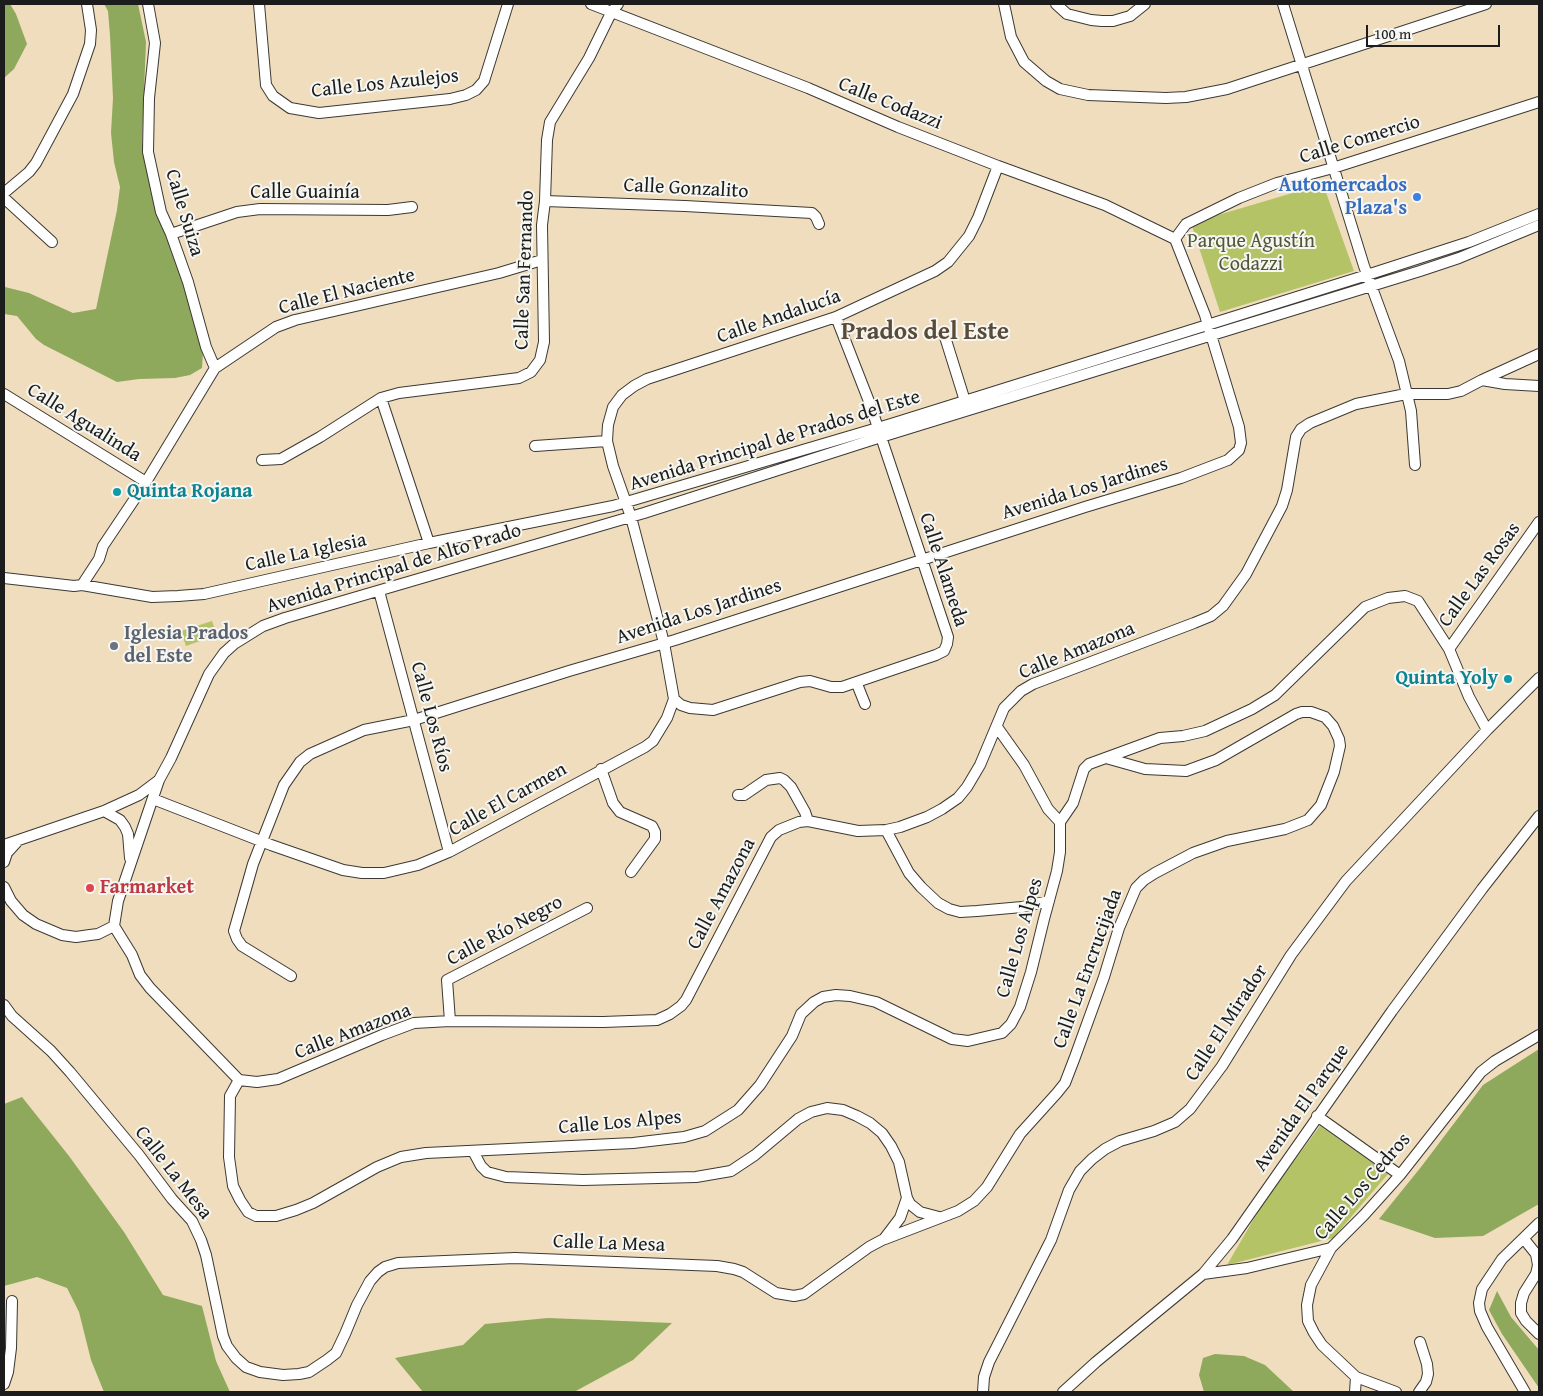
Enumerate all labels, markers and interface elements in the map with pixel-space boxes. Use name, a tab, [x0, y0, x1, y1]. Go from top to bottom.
scale bar	[1368, 15, 1502, 47]
text: 100 m	[1374, 23, 1411, 44]
street label: Calle Los Azulejos	[310, 64, 460, 104]
street label: Calle Codazzi	[835, 72, 945, 136]
street label: Calle Comercio	[1297, 110, 1423, 170]
street label: Calle Suiza	[159, 167, 209, 259]
street label: Calle Gonzalito	[623, 174, 749, 204]
place label: Automercados Plaza's	[1278, 174, 1407, 221]
street label: Calle Guainía	[250, 181, 360, 205]
street label: Calle San Fernando	[510, 190, 540, 350]
marker: Automercados Plaza's	[1411, 191, 1423, 203]
park label: Parque Agustín Codazzi	[1187, 230, 1315, 277]
street label: Calle El Naciente	[276, 263, 418, 321]
street label: Calle Andalucía	[714, 285, 844, 349]
district label: Prados del Este	[841, 318, 1009, 348]
street label: Calle Agualinda	[22, 378, 146, 468]
street label: Avenida Principal de Prados del Este	[627, 385, 923, 497]
street label: Avenida Los Jardines	[999, 452, 1171, 526]
place label: Quinta Rojana	[127, 480, 253, 504]
marker: Quinta Rojana	[111, 486, 123, 498]
street label: Calle Alameda	[913, 510, 973, 630]
street label: Calle Las Rosas	[1434, 518, 1526, 632]
street label: Avenida Principal de Alto Prado	[264, 519, 524, 619]
street label: Calle La Iglesia	[243, 528, 369, 578]
street label: Avenida Los Jardines	[613, 574, 785, 650]
street label: Calle Amazona	[1016, 617, 1138, 685]
place label: Iglesia Prados del Este	[124, 622, 248, 669]
marker: Iglesia Prados del Este	[108, 640, 120, 652]
street label: Calle Los Ríos	[405, 659, 457, 775]
place label: Quinta Yoly	[1395, 667, 1498, 691]
marker: Quinta Yoly	[1502, 673, 1514, 685]
street label: Calle El Carmen	[445, 758, 571, 842]
street label: Calle Amazona	[683, 834, 761, 954]
street label: Calle Los Alpes	[991, 875, 1049, 1001]
place label: Farmarket	[100, 876, 194, 900]
marker: Farmarket	[84, 882, 96, 894]
street label: Calle La Encrucijada	[1048, 886, 1128, 1052]
street label: Calle Río Negro	[443, 890, 567, 972]
street label: Calle El Mirador	[1180, 960, 1274, 1086]
street label: Calle Amazona	[291, 999, 415, 1065]
street label: Avenida El Parque	[1249, 1040, 1355, 1176]
street label: Calle Los Alpes	[557, 1106, 683, 1140]
street label: Calle La Mesa	[129, 1121, 217, 1225]
street label: Calle Los Cedros	[1310, 1128, 1416, 1246]
street label: Calle La Mesa	[553, 1230, 665, 1258]

